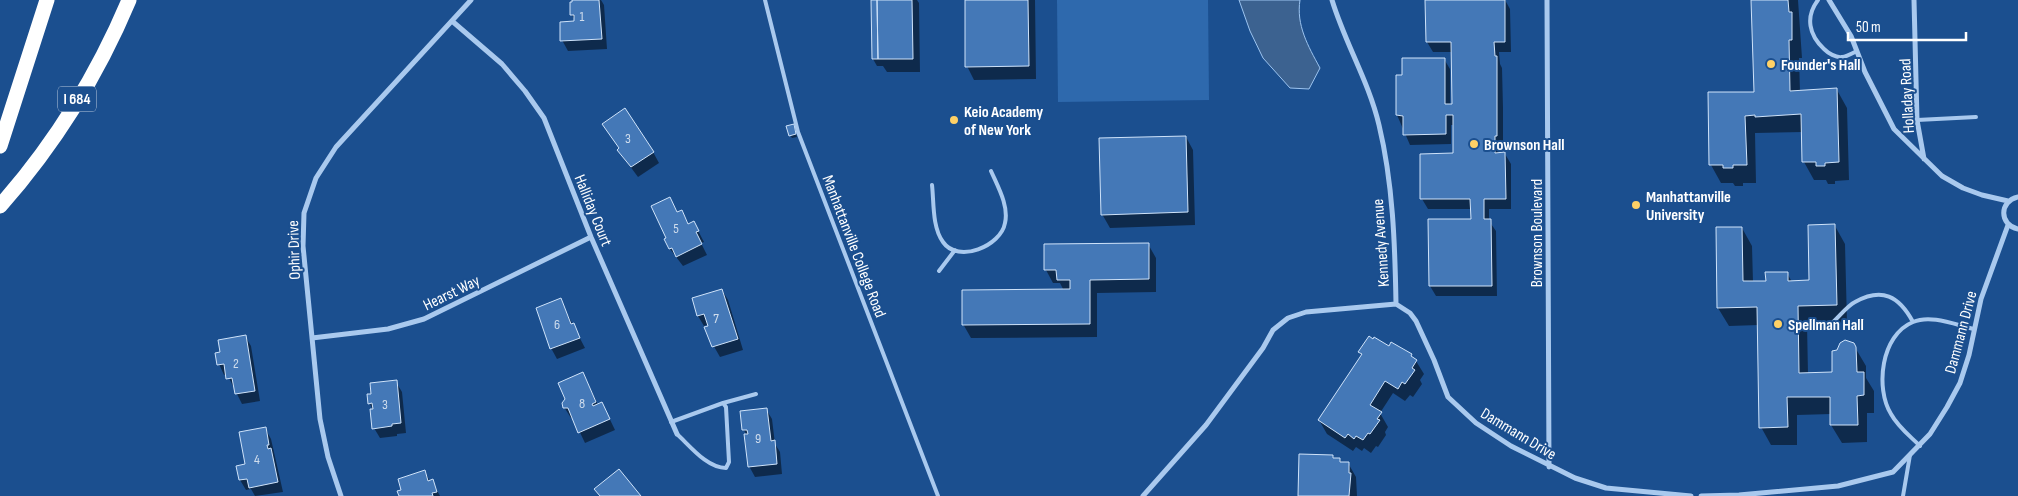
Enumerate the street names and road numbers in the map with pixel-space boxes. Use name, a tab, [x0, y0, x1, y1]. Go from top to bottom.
street label: Holladay Road	[1896, 58, 1919, 134]
road number: I 684	[58, 86, 96, 112]
street label: Halliday Court	[570, 172, 616, 249]
street label: Manhattanville College Road	[818, 173, 889, 320]
street label: Brownson Boulevard	[1528, 179, 1547, 287]
street label: Kennedy Avenue	[1369, 198, 1394, 287]
street label: Ophir Drive	[284, 220, 305, 280]
street label: Hearst Way	[420, 272, 483, 315]
street label: Dammann Drive	[1941, 289, 1982, 376]
street label: Dammann Drive	[1477, 404, 1559, 464]

